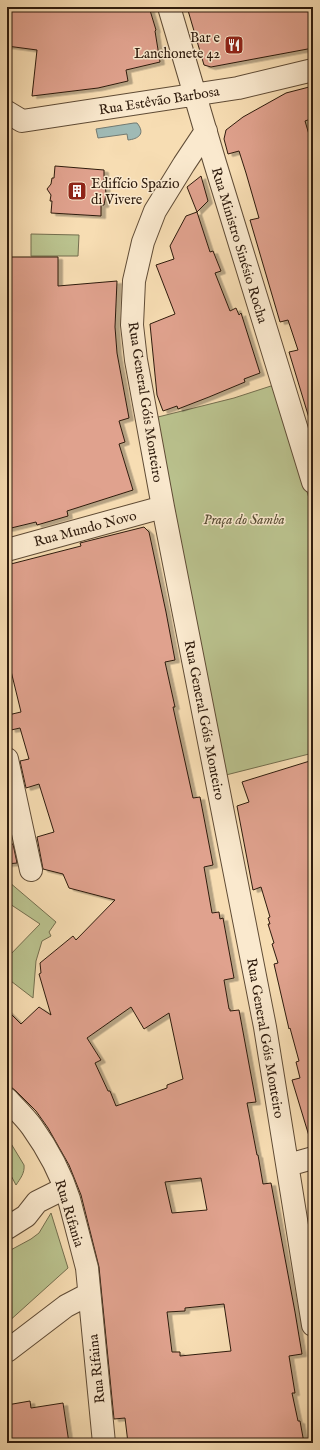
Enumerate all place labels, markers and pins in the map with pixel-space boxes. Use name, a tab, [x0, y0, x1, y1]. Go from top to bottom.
place label: Bar e Lanchonete 42	[134, 29, 221, 63]
restaurant icon: Bar e Lanchonete 42	[223, 34, 245, 56]
place label: Edifício Spazio di Vivere	[91, 175, 180, 209]
building icon: Edifício Spazio di Vivere	[66, 180, 88, 202]

